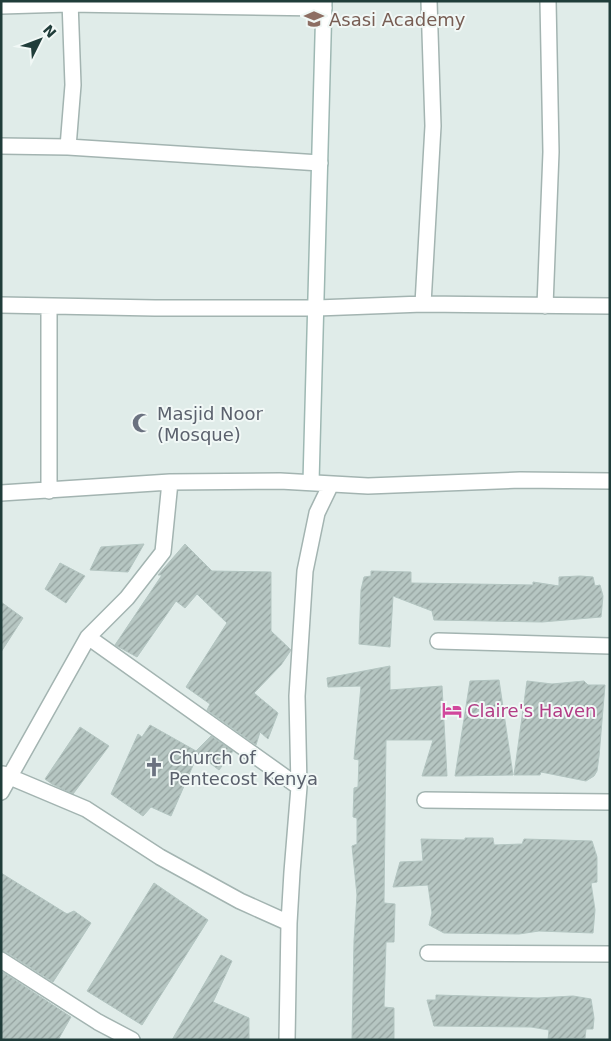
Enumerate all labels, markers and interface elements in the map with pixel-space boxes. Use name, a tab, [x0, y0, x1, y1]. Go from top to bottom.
school or university icon: Asasi Academy	[303, 8, 325, 30]
place label: Asasi Academy	[329, 9, 466, 30]
north arrow	[15, 15, 65, 65]
text: N	[40, 22, 60, 41]
place label: Masjid Noor (Mosque)	[157, 403, 264, 445]
mosque icon: Masjid Noor (Mosque)	[131, 412, 153, 434]
hotel icon: Claire's Haven	[441, 699, 463, 721]
place label: Claire's Haven	[467, 700, 596, 721]
place label: Church of Pentecost Kenya	[169, 747, 318, 789]
church icon: Church of Pentecost Kenya	[143, 756, 165, 778]

